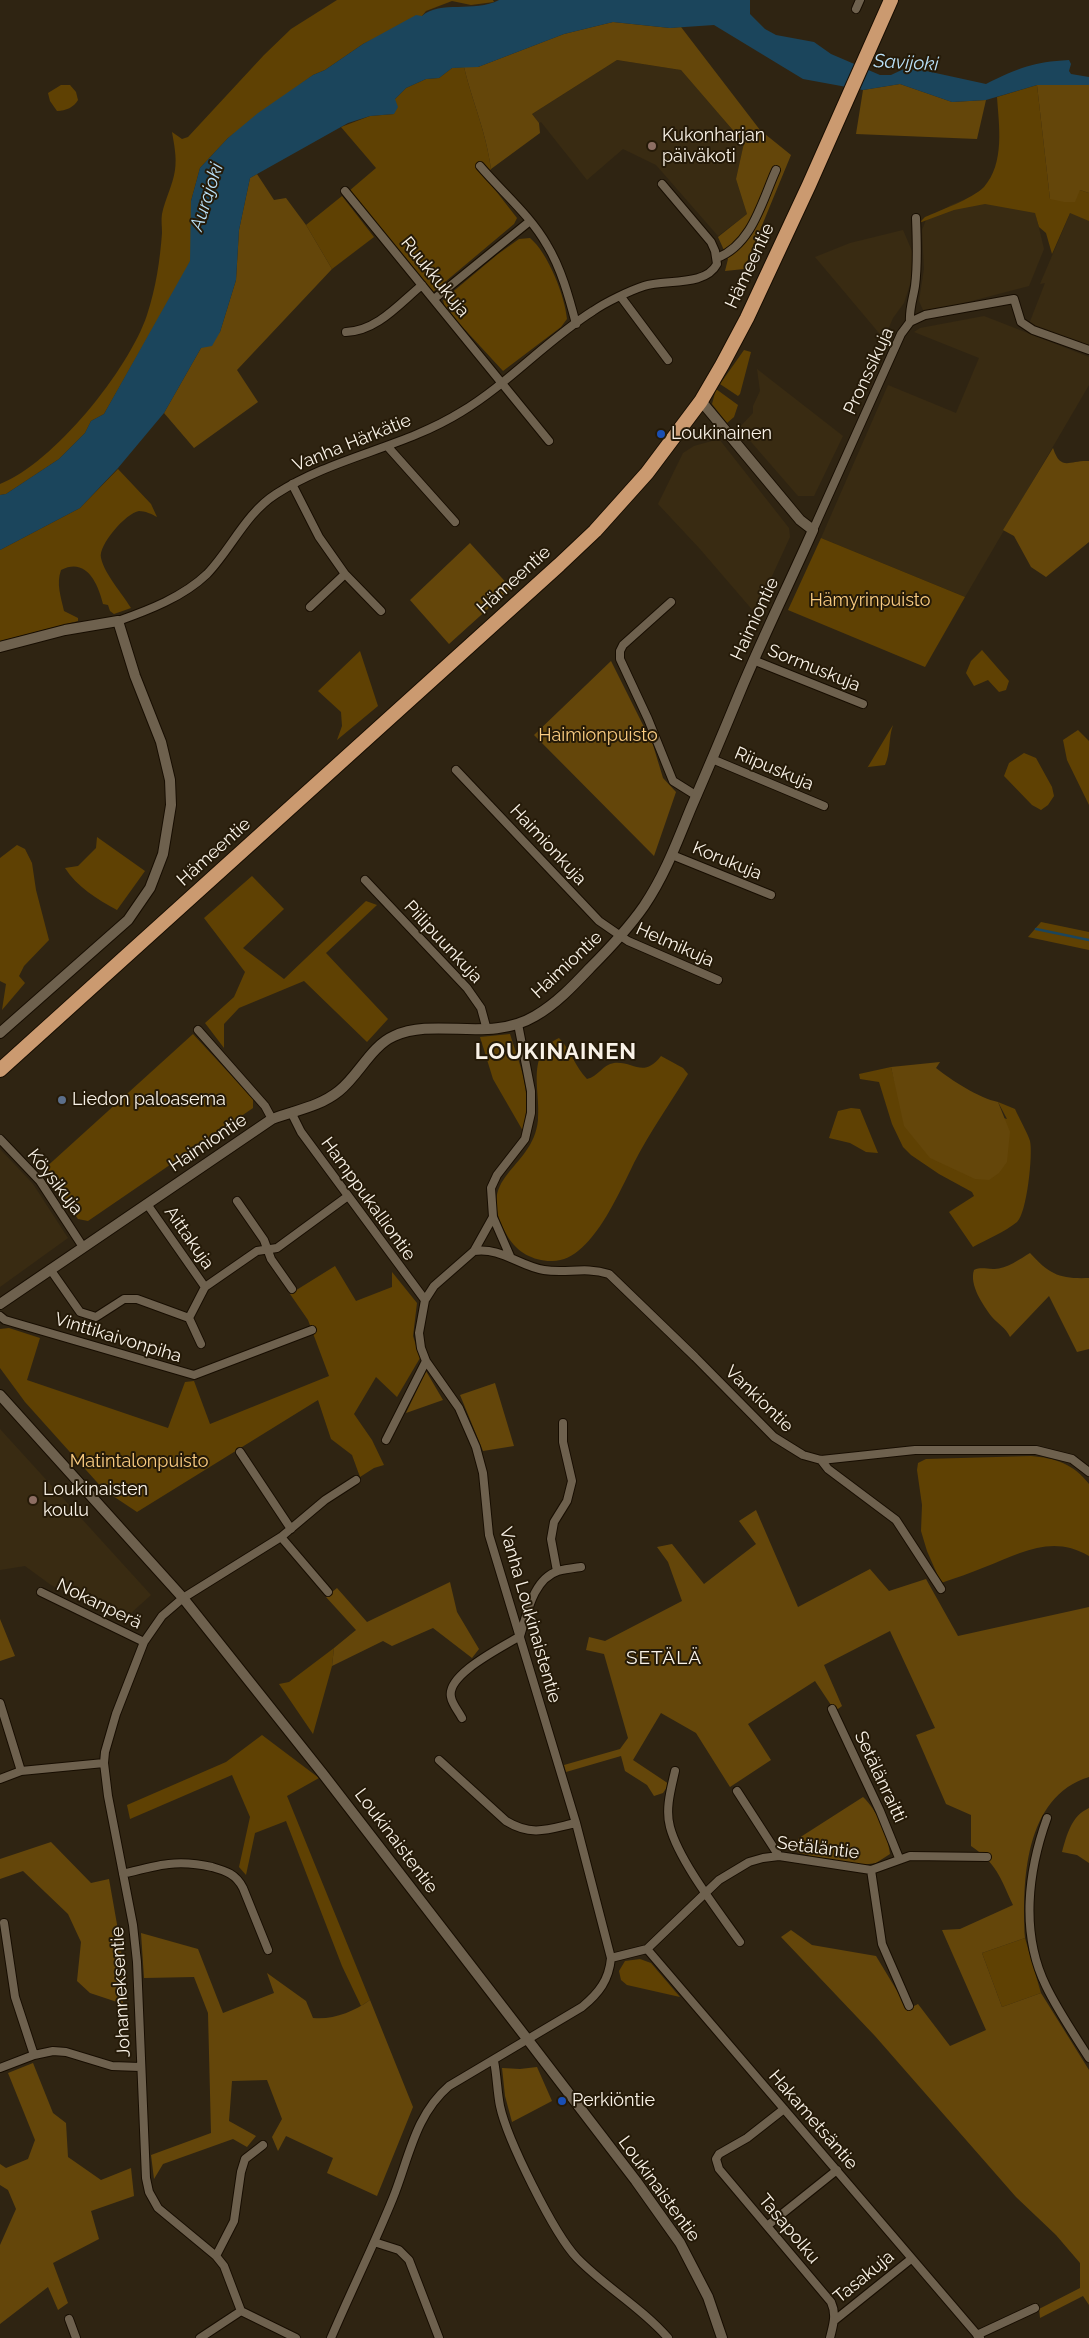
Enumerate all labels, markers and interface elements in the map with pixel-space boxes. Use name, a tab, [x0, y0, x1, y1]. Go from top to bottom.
water label: Savijoki	[873, 50, 939, 76]
place label: Kukonharjan päiväkoti	[662, 125, 765, 168]
marker: Kukonharjan päiväkoti	[646, 140, 658, 152]
water label: Aurajoki	[185, 160, 229, 234]
street label: Hämeentie	[721, 220, 779, 312]
street label: Ruukkukuja	[396, 233, 474, 321]
street label: Pronssikuja	[839, 324, 899, 418]
street label: Vanha Härkätie	[290, 409, 414, 477]
place label: Loukinainen	[671, 423, 772, 445]
marker: Loukinainen	[655, 428, 667, 440]
street label: Hämeentie	[473, 541, 555, 619]
street label: Haimiontie	[726, 574, 784, 664]
park label: Hämyrinpuisto	[810, 590, 930, 612]
street label: Sormuskuja	[765, 640, 863, 696]
park label: Haimionpuisto	[538, 725, 658, 747]
street label: Riipuskuja	[731, 743, 817, 795]
street label: Haimionkuja	[505, 800, 591, 890]
street label: Hämeentie	[173, 813, 255, 891]
street label: Korukuja	[689, 837, 765, 885]
street label: Piilipuunkuja	[399, 896, 487, 988]
street label: Helmikuja	[633, 918, 717, 972]
street label: Haimiontie	[527, 927, 607, 1003]
district label: LOUKINAINEN	[473, 1039, 639, 1065]
place label: Liedon paloasema	[72, 1089, 226, 1111]
marker: Liedon paloasema	[56, 1094, 68, 1106]
street label: Haimiontie	[165, 1109, 251, 1177]
street label: Hamppukalliontie	[316, 1133, 420, 1265]
street label: Köysikuja	[23, 1145, 87, 1219]
street label: Aittakuja	[159, 1202, 219, 1274]
street label: Vinttikaivonpiha	[52, 1308, 184, 1368]
street label: Vankiontie	[720, 1361, 798, 1437]
park label: Matintalonpuisto	[70, 1451, 208, 1473]
place label: Loukinaisten koulu	[43, 1479, 148, 1522]
marker: Loukinaisten koulu	[27, 1494, 39, 1506]
street label: Vanha Loukinaistentie	[495, 1525, 565, 1705]
street label: Nokanperä	[53, 1574, 145, 1634]
district label: SETÄLÄ	[625, 1647, 703, 1669]
street label: Setälänraitti	[849, 1728, 911, 1826]
street label: Loukinaistentie	[350, 1784, 442, 1898]
street label: Setäläntie	[776, 1832, 860, 1864]
street label: Johanneksentie	[107, 1926, 135, 2058]
street label: Hakametsäntie	[764, 2066, 862, 2174]
place label: Perkiöntie	[572, 2090, 655, 2112]
marker: Perkiöntie	[556, 2095, 568, 2107]
street label: Loukinaistentie	[613, 2132, 705, 2246]
street label: Tasapolku	[754, 2190, 824, 2268]
street label: Tasakuja	[829, 2246, 899, 2308]

